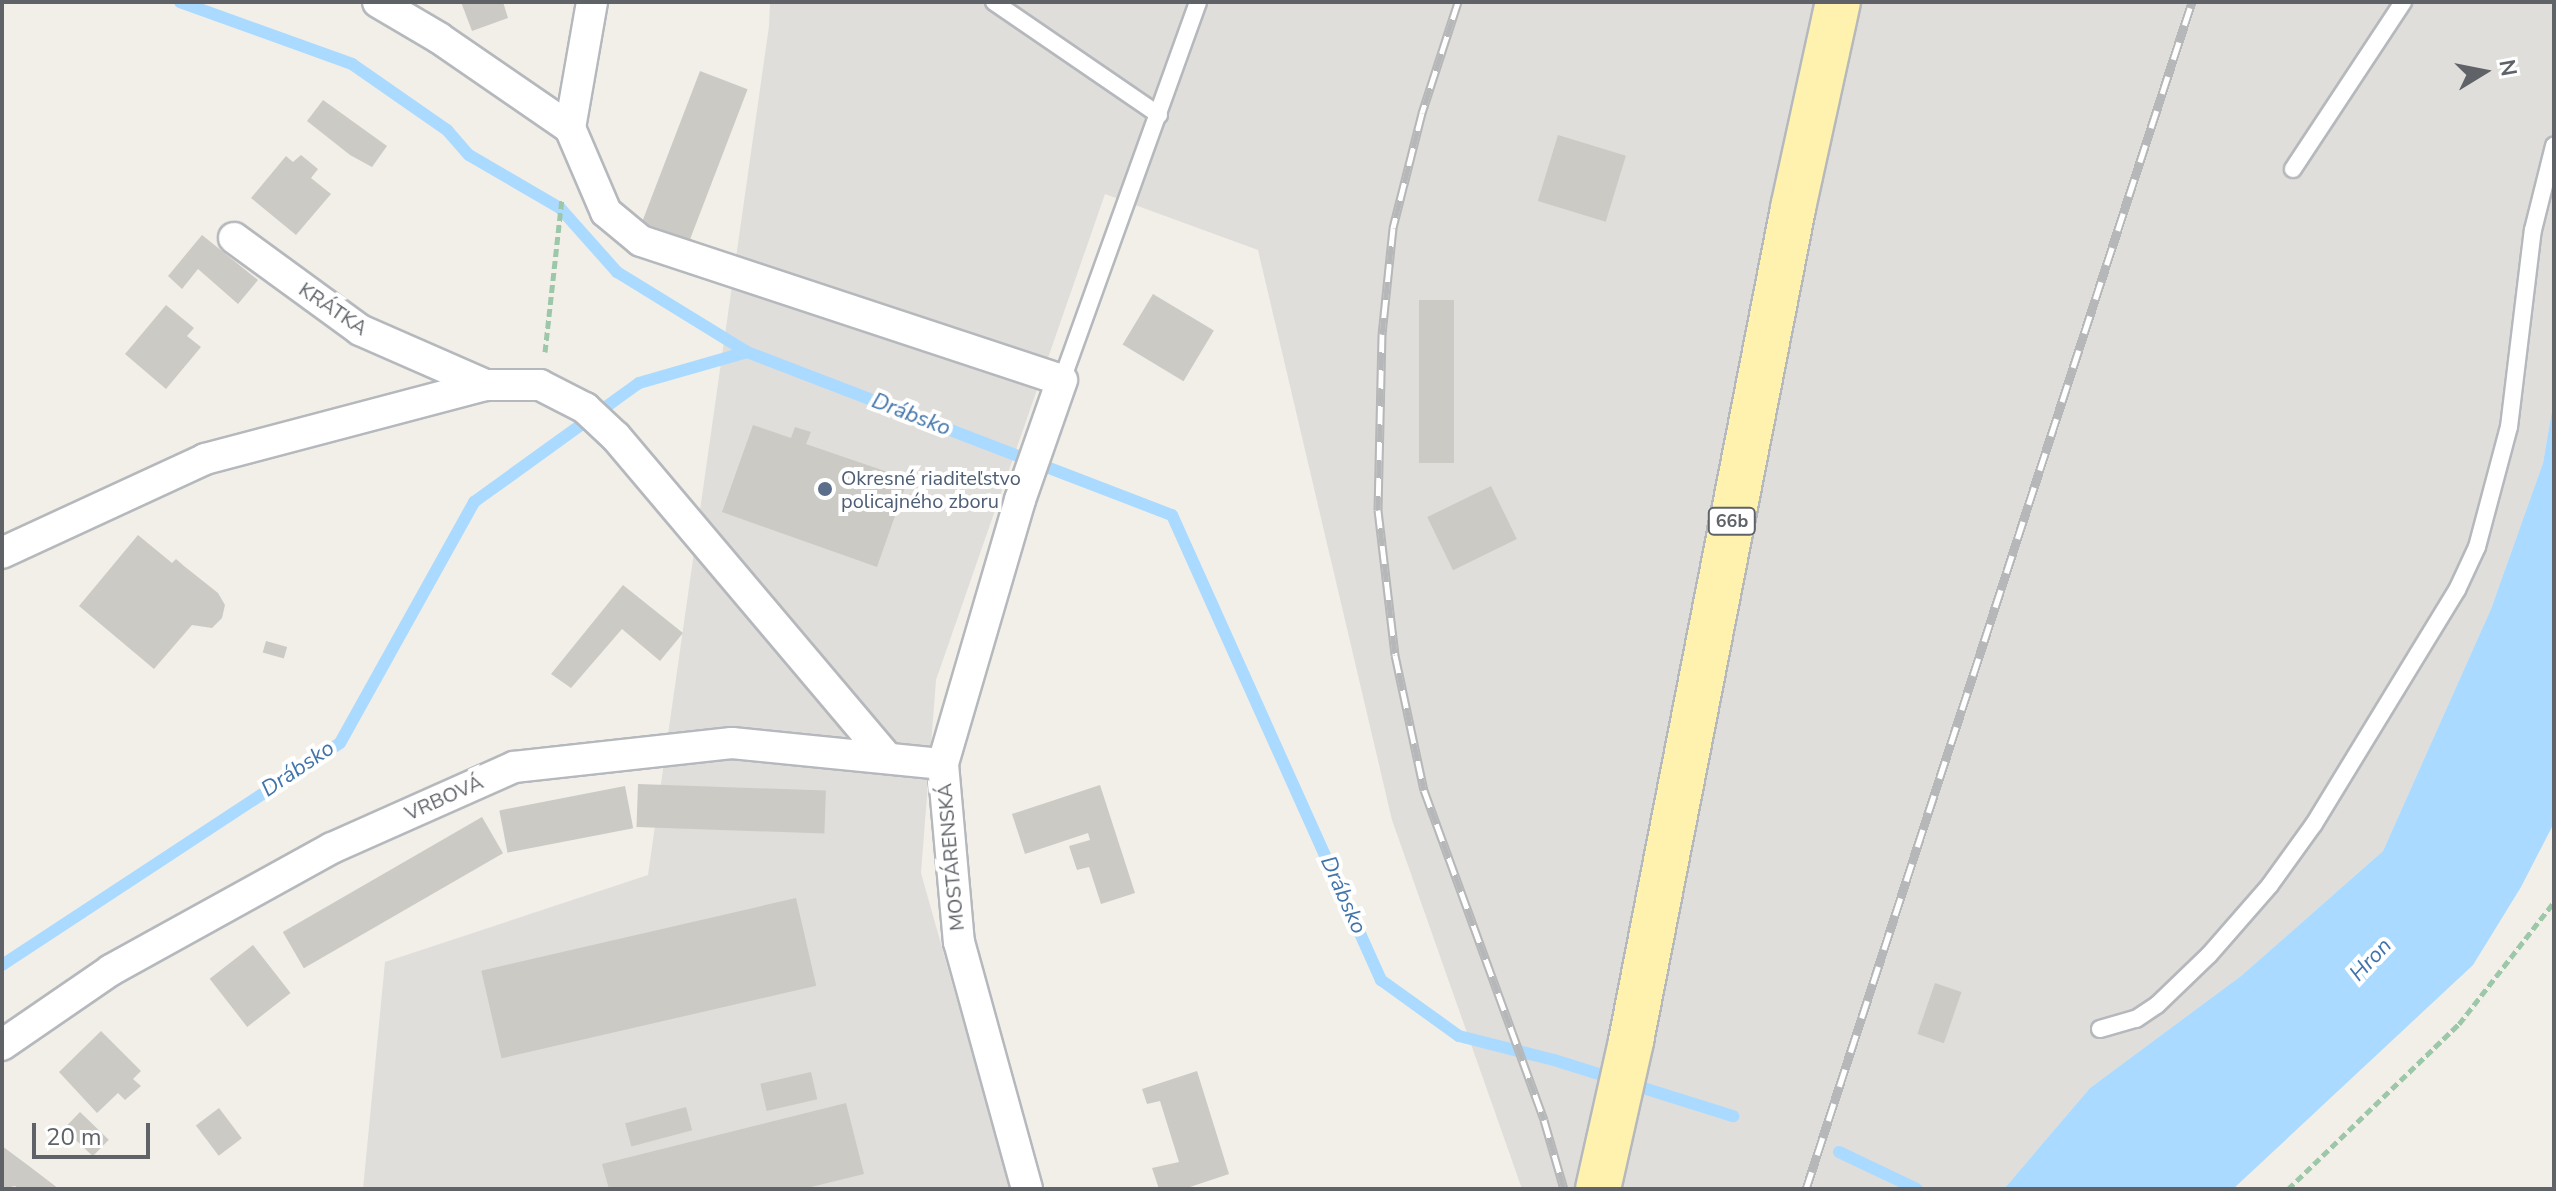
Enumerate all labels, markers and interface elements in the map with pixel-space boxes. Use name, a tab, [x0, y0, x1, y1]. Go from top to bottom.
north arrow	[2444, 32, 2524, 112]
text: N	[2491, 57, 2524, 79]
street label: KRÁTKA	[294, 277, 372, 341]
water label: Drábsko	[868, 388, 954, 442]
place label: Okresné riaditeľstvo policajného zboru	[841, 466, 1021, 513]
marker: Okresné riaditeľstvo policajného zboru	[816, 480, 834, 498]
road number: 66b	[1706, 507, 1758, 535]
water label: Drábsko	[257, 735, 339, 803]
street label: VRBOVÁ	[401, 770, 487, 826]
street label: MOSTÁRENSKÁ	[933, 782, 969, 932]
water label: Drábsko	[1314, 852, 1372, 938]
water label: Hron	[2345, 933, 2397, 987]
scale bar	[36, 1107, 154, 1157]
text: 20 m	[46, 1121, 102, 1153]

